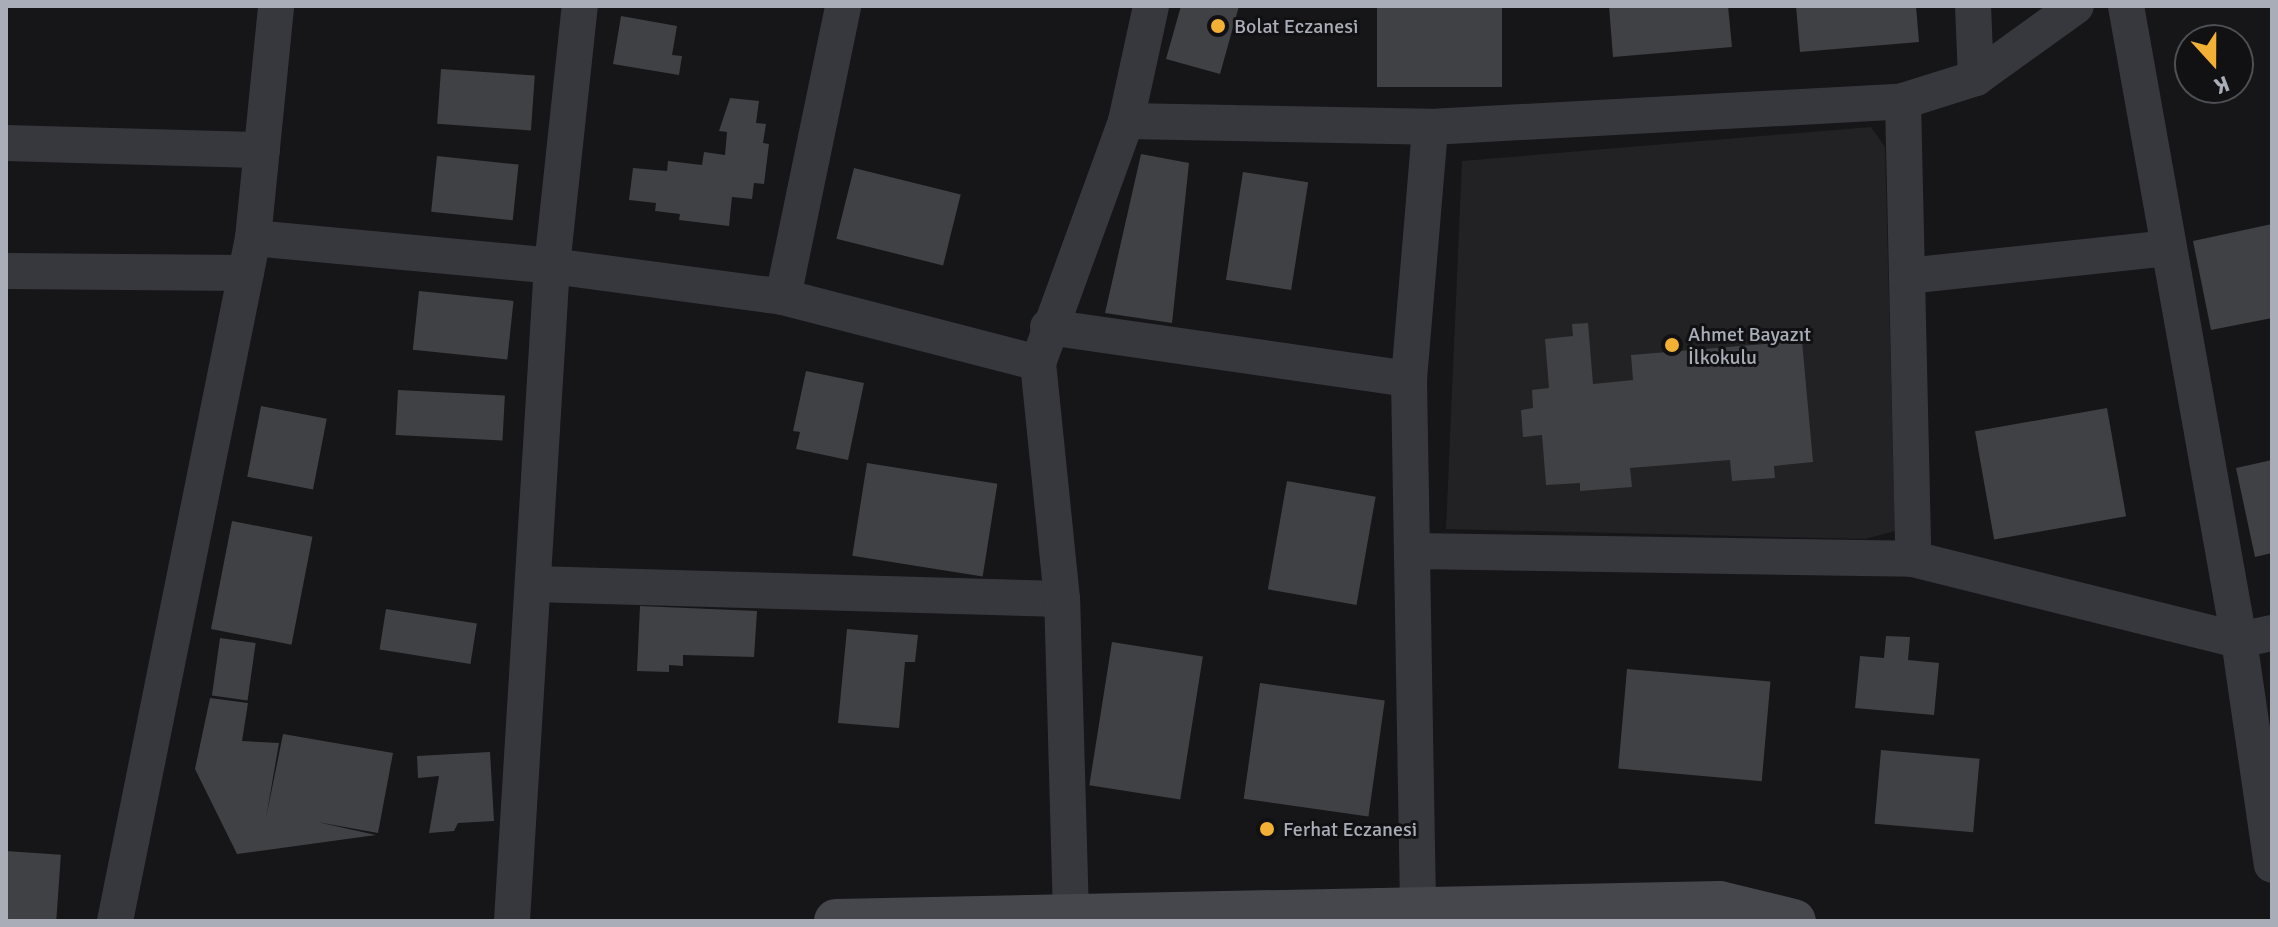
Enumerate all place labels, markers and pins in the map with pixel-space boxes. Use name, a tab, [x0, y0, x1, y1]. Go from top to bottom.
place label: Bolat Eczanesi	[1234, 14, 1358, 38]
marker: Bolat Eczanesi	[1209, 17, 1227, 35]
place label: Ahmet Bayazıt İlkokulu	[1688, 322, 1811, 369]
marker: Ahmet Bayazıt İlkokulu	[1663, 336, 1681, 354]
place label: Ferhat Eczanesi	[1283, 817, 1417, 841]
marker: Ferhat Eczanesi	[1258, 820, 1276, 838]

